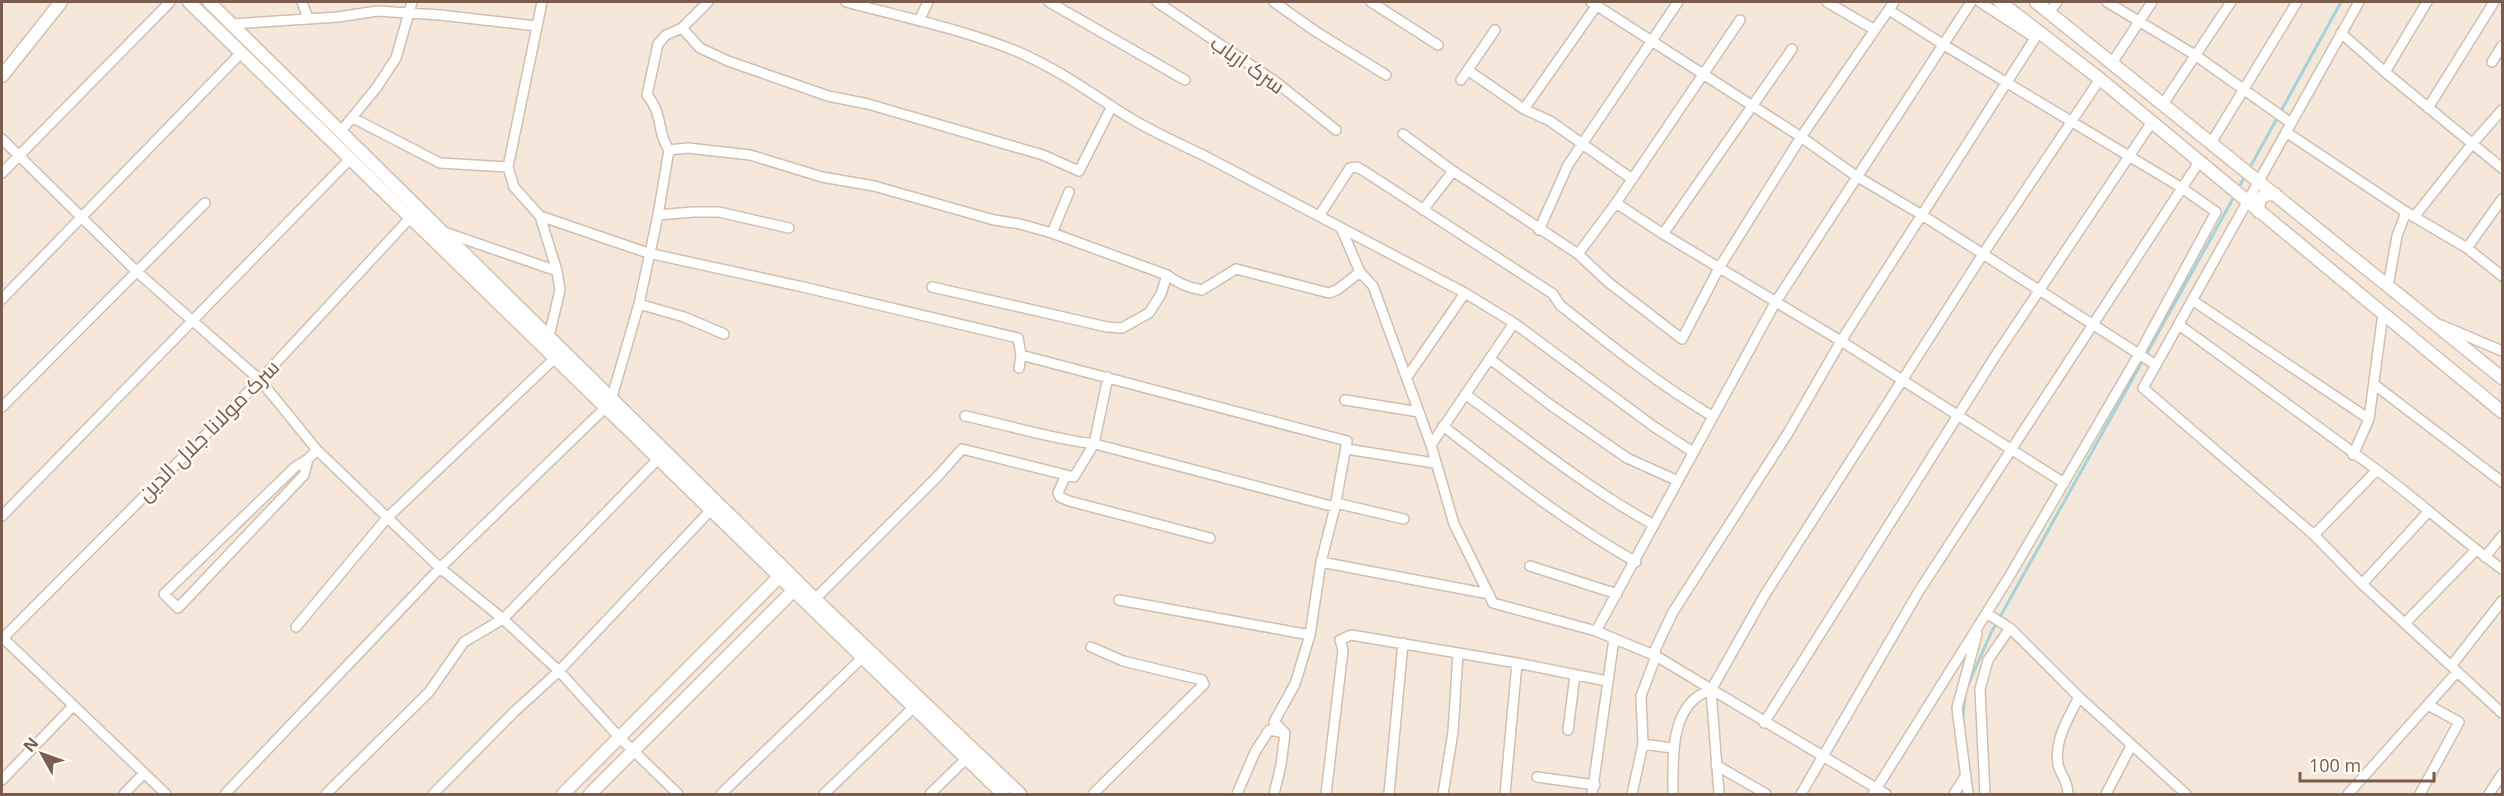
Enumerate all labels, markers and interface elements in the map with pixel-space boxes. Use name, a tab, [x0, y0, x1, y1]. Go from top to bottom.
street label: سرک ارباب	[1205, 28, 1291, 100]
street label: سرک مولانا جلال الدین	[131, 353, 285, 507]
north arrow	[12, 724, 72, 784]
text: N	[18, 732, 43, 756]
scale bar	[2300, 745, 2434, 783]
text: 100 m	[2309, 753, 2361, 777]

